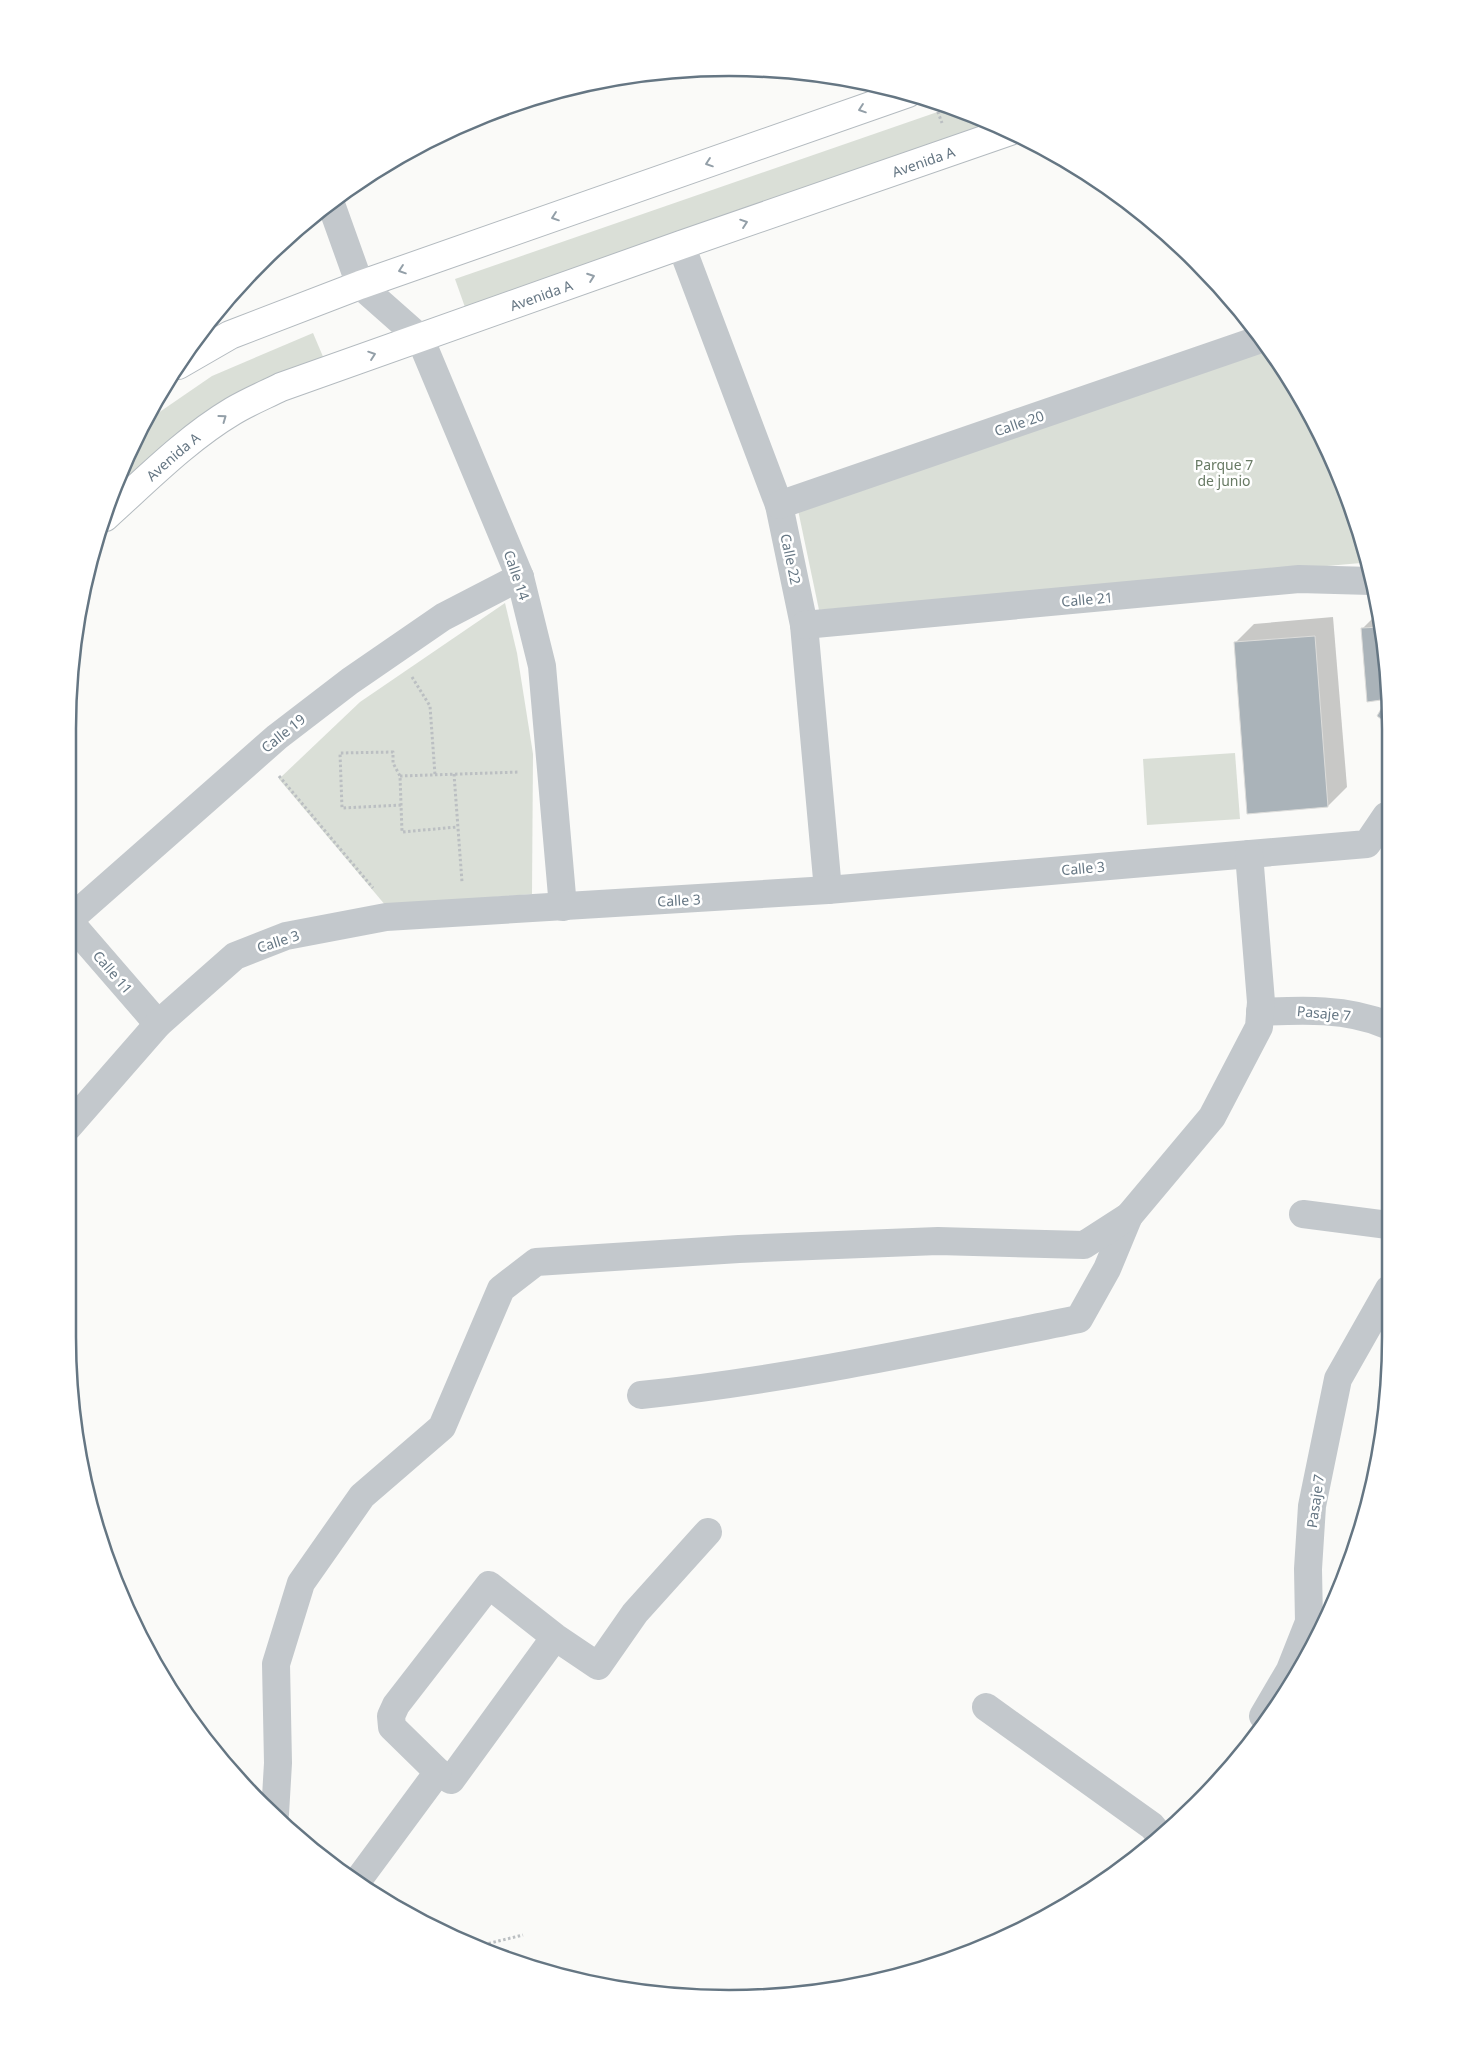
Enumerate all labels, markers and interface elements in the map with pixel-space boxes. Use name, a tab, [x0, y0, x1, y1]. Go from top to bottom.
one-way arrow	[858, 103, 867, 113]
street label: Avenida A	[889, 141, 957, 181]
one-way arrow	[705, 157, 713, 167]
one-way arrow	[551, 211, 560, 221]
one-way arrow	[739, 219, 748, 229]
one-way arrow	[398, 264, 406, 274]
one-way arrow	[586, 273, 594, 283]
street label: Avenida A	[507, 275, 575, 315]
one-way arrow	[367, 351, 375, 361]
street label: Calle 20	[992, 406, 1046, 440]
one-way arrow	[217, 415, 226, 424]
street label: Avenida A	[142, 428, 204, 485]
park label: Parque 7 de junio	[1195, 455, 1253, 490]
street label: Calle 22	[776, 532, 806, 586]
street label: Calle 14	[500, 548, 534, 602]
street label: Calle 21	[1061, 587, 1113, 611]
street label: Calle 19	[257, 709, 309, 757]
street label: Calle 3	[1061, 857, 1105, 879]
street label: Calle 3	[657, 889, 701, 911]
street label: Calle 3	[254, 925, 302, 957]
street label: Calle 11	[89, 946, 137, 998]
street label: Pasaje 7	[1296, 1001, 1352, 1025]
street label: Pasaje 7	[1302, 1473, 1328, 1529]

